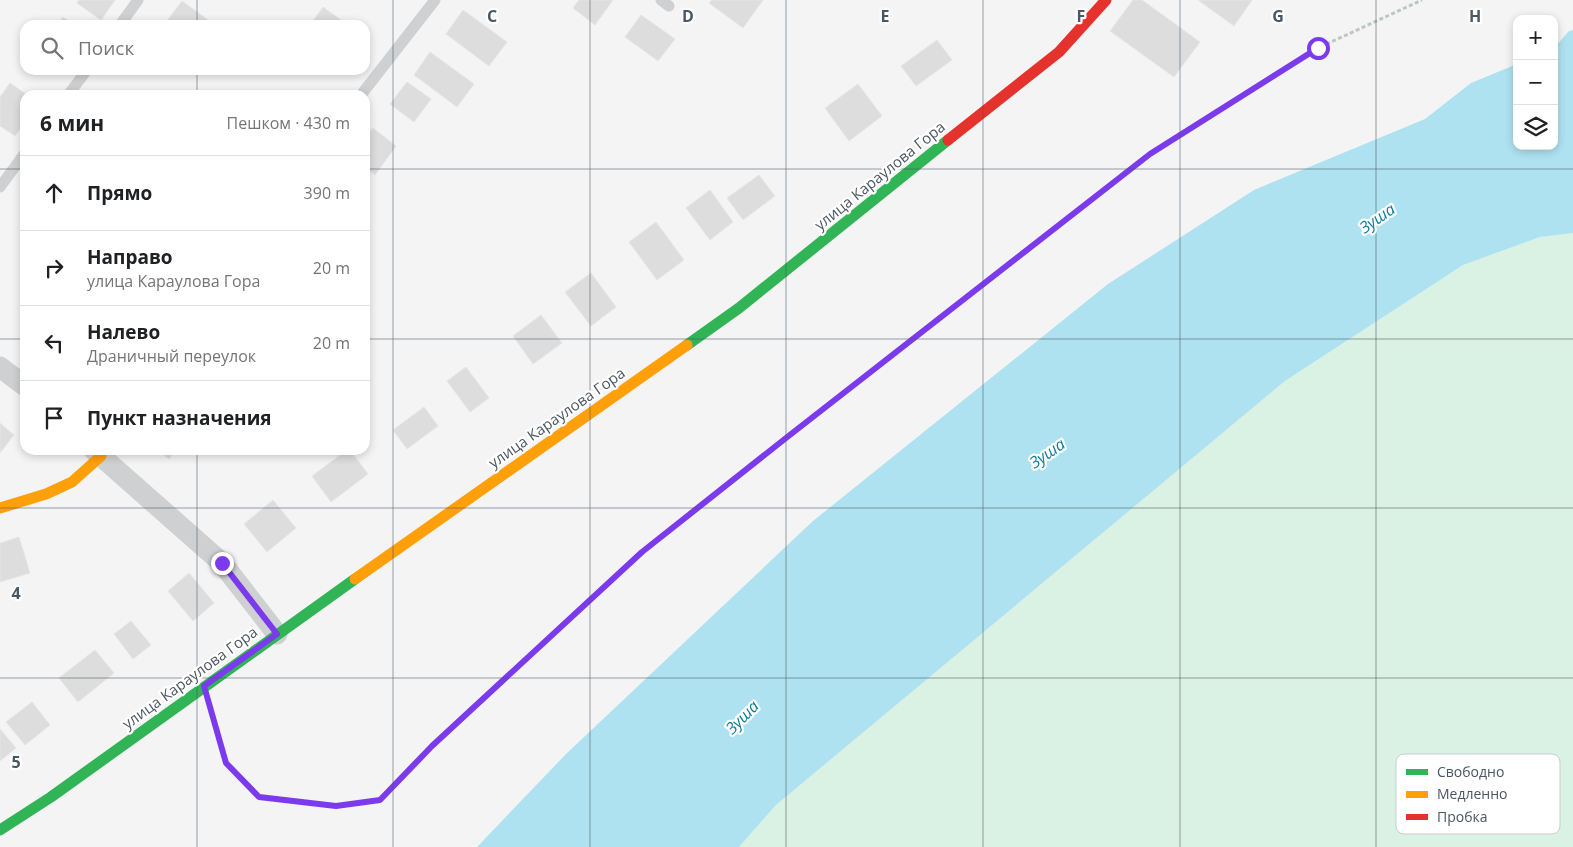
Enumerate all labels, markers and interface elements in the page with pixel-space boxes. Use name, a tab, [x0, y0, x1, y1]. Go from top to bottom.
text: C	[487, 5, 497, 27]
text: D	[682, 5, 694, 27]
text: E	[881, 5, 890, 27]
text: F	[1077, 5, 1085, 27]
text: G	[1272, 5, 1284, 27]
text: H	[1469, 5, 1481, 27]
map controls	[1513, 15, 1558, 150]
button: +	[1513, 15, 1558, 60]
search box	[20, 20, 370, 75]
icon: search	[38, 34, 66, 62]
text: Поиск	[78, 35, 134, 61]
route start	[1307, 37, 1330, 60]
button: −	[1513, 60, 1558, 105]
button: layers	[1513, 105, 1558, 150]
text: 6 мин	[40, 109, 104, 137]
text: Пешком · 430 m	[227, 112, 350, 134]
street label: улица Караулова Гора	[810, 116, 949, 234]
icon: ahead	[40, 179, 68, 207]
text: Прямо	[87, 180, 152, 206]
text: 390 m	[304, 182, 350, 204]
water label: Зуша	[1354, 198, 1399, 239]
text: Направо	[87, 244, 173, 270]
icon: right	[40, 254, 68, 282]
text: 20 m	[313, 257, 350, 279]
text: улица Караулова Гора	[87, 270, 260, 292]
text: Налево	[87, 319, 160, 345]
icon: left	[40, 329, 68, 357]
text: 20 m	[313, 332, 350, 354]
text: Драничный переулок	[87, 345, 256, 367]
street label: улица Караулова Гора	[484, 362, 629, 472]
icon: arrive	[40, 404, 68, 432]
text: Пункт назначения	[87, 405, 272, 431]
water label: Зуша	[1024, 433, 1069, 474]
route end	[211, 552, 234, 575]
text: 4	[11, 582, 21, 604]
street label: улица Караулова Гора	[118, 621, 261, 733]
water label: Зуша	[720, 695, 764, 739]
text: 5	[11, 751, 21, 773]
legend	[1396, 754, 1560, 834]
text: Свободно	[1437, 762, 1504, 781]
text: Медленно	[1437, 784, 1508, 803]
text: Пробка	[1437, 807, 1488, 826]

